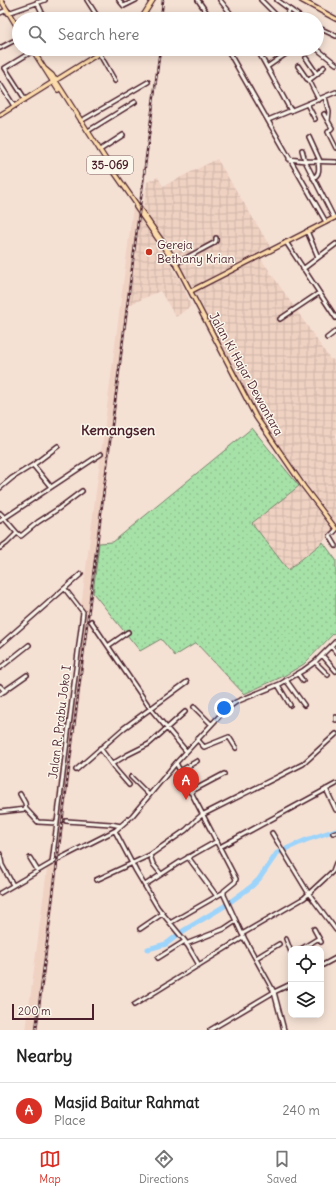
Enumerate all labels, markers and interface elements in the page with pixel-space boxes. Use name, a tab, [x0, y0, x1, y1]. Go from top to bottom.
search box	[12, 12, 324, 56]
icon: search	[26, 23, 48, 45]
text: Search here	[58, 25, 139, 44]
road number: 35-069	[87, 156, 133, 174]
place label: Gereja Bethany Krian	[157, 237, 235, 266]
marker: Gereja Bethany Krian	[144, 247, 154, 257]
street label: Jalan Ki Hajar Dewantara	[206, 310, 287, 438]
district label: Kemangsen	[81, 421, 155, 439]
street label: Jalan R. Prabu Joko I	[45, 664, 74, 780]
your location	[214, 698, 234, 718]
pin: A	[173, 767, 199, 800]
map controls	[288, 946, 324, 1018]
button: locate	[288, 946, 324, 982]
button: layers	[288, 982, 324, 1018]
scale bar	[12, 1002, 94, 1021]
text: 200 m	[18, 1004, 51, 1018]
text: Nearby	[16, 1045, 72, 1067]
text: Masjid Baitur Rahmat	[54, 1093, 199, 1112]
text: A	[25, 1102, 33, 1119]
text: 240 m	[283, 1102, 320, 1119]
text: Place	[54, 1112, 85, 1129]
tab: Map	[39, 1148, 61, 1186]
tab: Directions	[139, 1148, 189, 1186]
tab: Saved	[267, 1148, 297, 1186]

